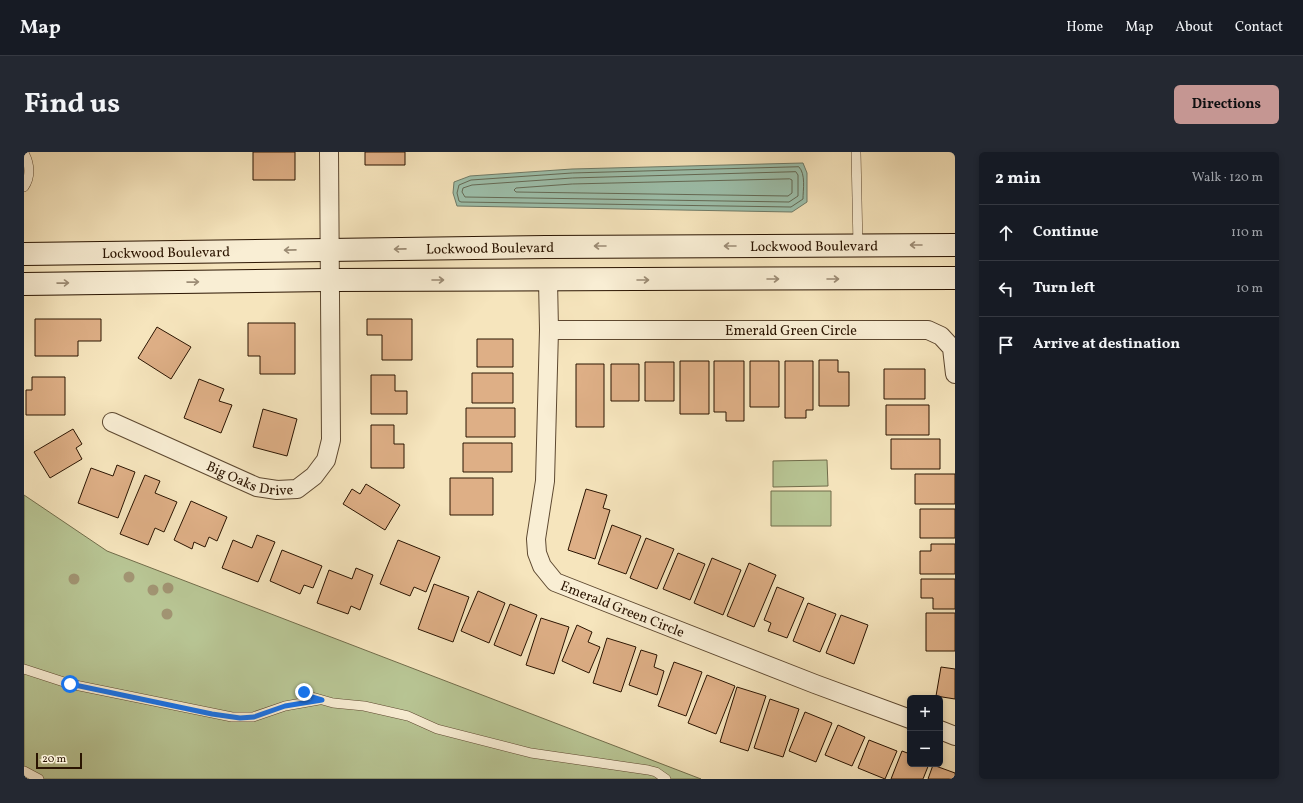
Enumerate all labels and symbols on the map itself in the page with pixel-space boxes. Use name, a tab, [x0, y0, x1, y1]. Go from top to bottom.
street label: Lockwood Boulevard	[750, 237, 878, 257]
street label: Lockwood Boulevard	[426, 239, 554, 260]
one-way arrow	[910, 241, 923, 249]
one-way arrow	[724, 242, 737, 250]
street label: Lockwood Boulevard	[102, 243, 230, 264]
one-way arrow	[594, 243, 607, 250]
one-way arrow	[394, 245, 407, 253]
one-way arrow	[284, 247, 297, 254]
one-way arrow	[766, 275, 779, 283]
one-way arrow	[826, 275, 839, 283]
one-way arrow	[431, 276, 444, 284]
one-way arrow	[636, 276, 649, 284]
one-way arrow	[186, 278, 199, 286]
one-way arrow	[56, 279, 69, 287]
street label: Emerald Green Circle	[725, 322, 857, 341]
street label: Big Oaks Drive	[203, 457, 294, 501]
street label: Emerald Green Circle	[557, 577, 687, 643]
route start	[61, 675, 79, 693]
route end	[295, 683, 313, 701]
scale bar	[36, 751, 82, 770]

